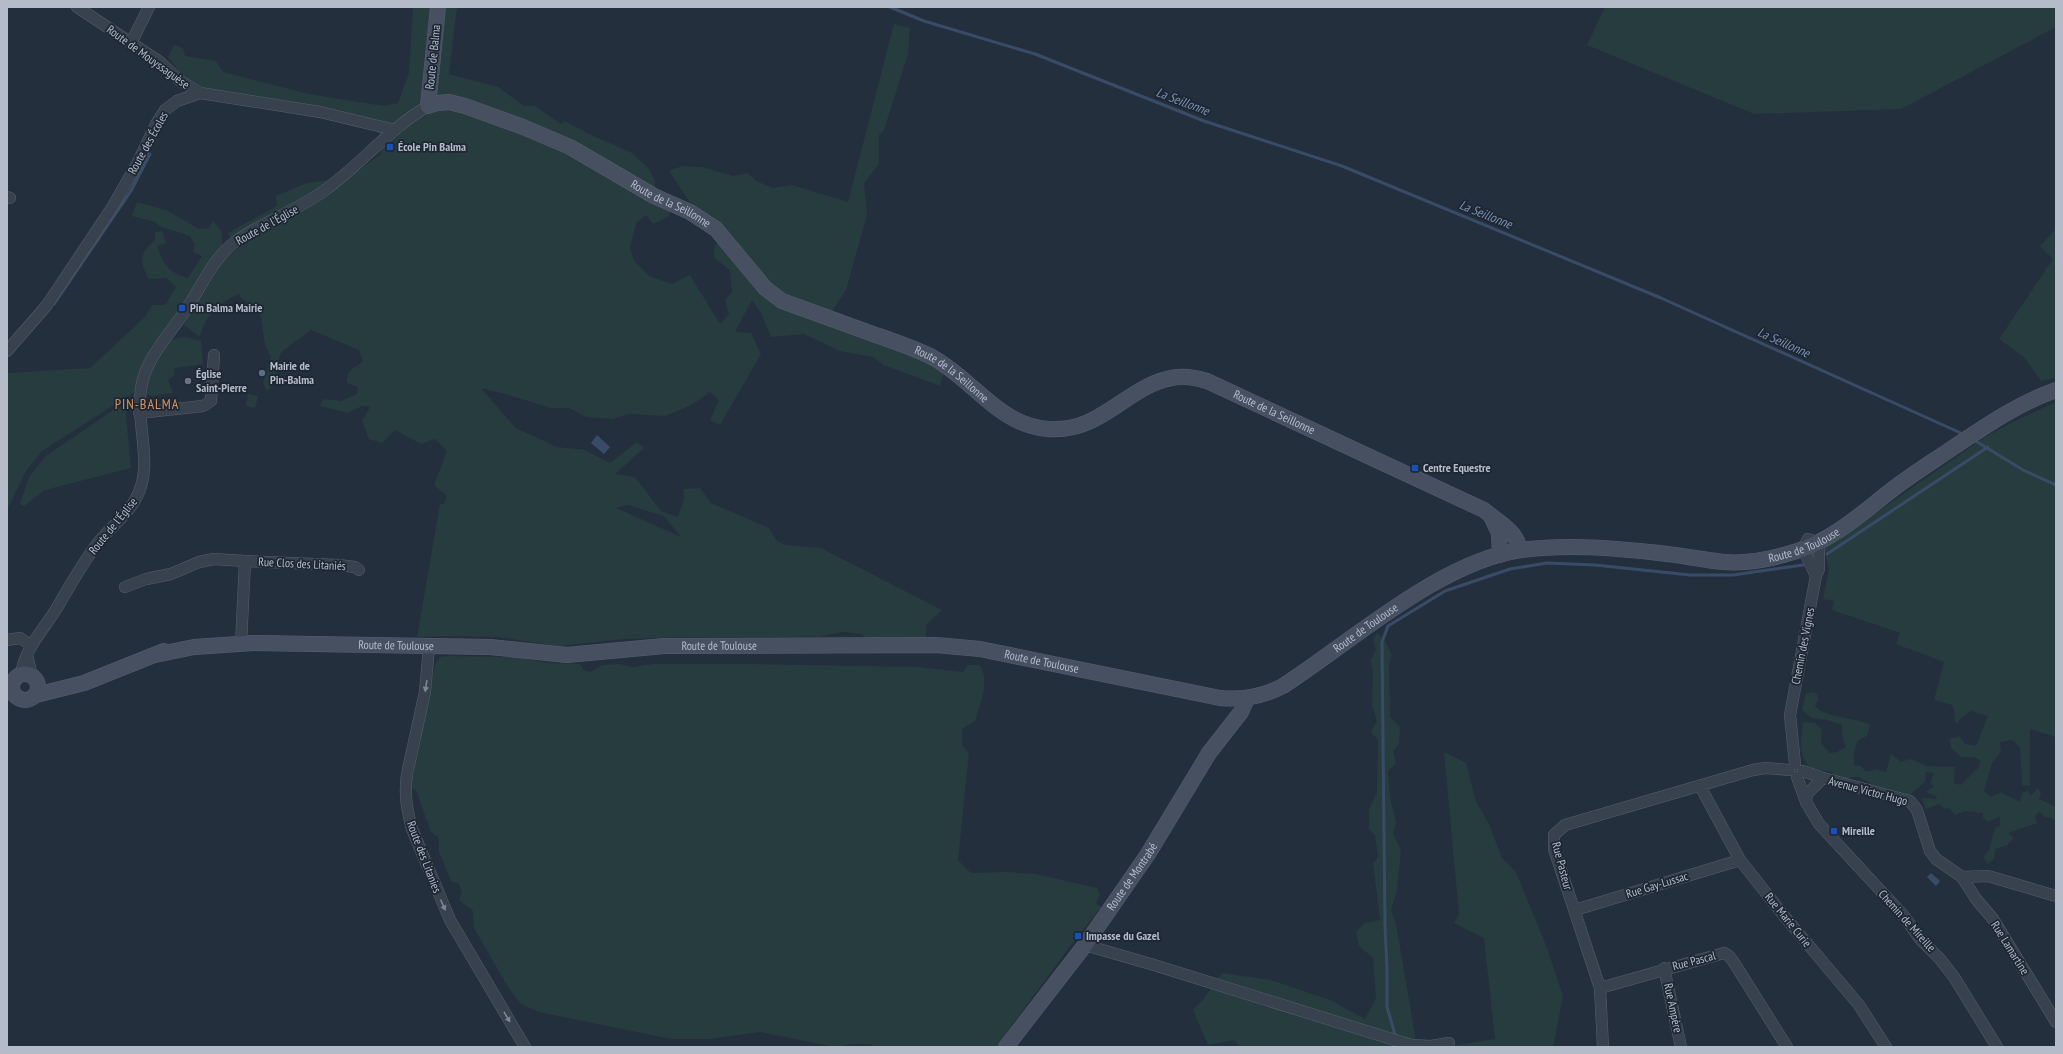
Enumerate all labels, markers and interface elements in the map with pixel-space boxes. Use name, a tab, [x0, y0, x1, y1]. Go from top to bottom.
street label: Route de Mouyssaguèse	[104, 21, 193, 92]
street label: Route de Balma	[422, 24, 443, 90]
water label: La Seillonne	[1154, 84, 1213, 120]
street label: Route des Écoles	[124, 109, 171, 177]
place label: École Pin Balma	[398, 139, 466, 154]
marker: École Pin Balma	[385, 142, 395, 152]
street label: Route de la Seillonne	[628, 176, 714, 231]
water label: La Seillonne	[1457, 196, 1516, 233]
street label: Route de l'Église	[233, 201, 301, 248]
place label: Pin Balma Mairie	[190, 300, 262, 315]
marker: Pin Balma Mairie	[177, 303, 187, 313]
water label: La Seillonne	[1755, 323, 1814, 362]
street label: Route de la Seillonne	[912, 342, 992, 405]
place label: Mairie de Pin-Balma	[270, 358, 314, 387]
place label: Église Saint-Pierre	[196, 366, 247, 395]
marker: Mairie de Pin-Balma	[257, 368, 267, 378]
marker: Église Saint-Pierre	[183, 376, 193, 386]
street label: Route de la Seillonne	[1231, 386, 1318, 437]
district label: PIN-BALMA	[115, 395, 179, 413]
place label: Centre Equestre	[1423, 460, 1491, 475]
marker: Centre Equestre	[1410, 463, 1420, 473]
street label: Route de l'Église	[85, 494, 140, 557]
street label: Route de Toulouse	[1767, 524, 1842, 565]
street label: Rue Clos des Litaniés	[258, 554, 346, 573]
street label: Route de Toulouse	[1330, 600, 1400, 655]
street label: Chemin des Vignes	[1788, 606, 1817, 686]
street label: Route de Toulouse	[358, 637, 434, 653]
street label: Route de Toulouse	[681, 638, 757, 653]
street label: Route de Toulouse	[1003, 646, 1080, 676]
one-way arrow	[423, 680, 429, 692]
street label: Avenue Victor Hugo	[1827, 773, 1909, 808]
street label: Route des Litanies	[404, 819, 445, 895]
place label: Mireille	[1842, 823, 1875, 838]
marker: Mireille	[1829, 826, 1839, 836]
street label: Route de Montrabé	[1103, 840, 1160, 913]
street label: Rue Pasteur	[1549, 840, 1576, 892]
street label: Rue Gay-Lussac	[1624, 868, 1691, 901]
street label: Chemin de Mireille	[1876, 887, 1939, 955]
street label: Rue Marie Curie	[1762, 889, 1815, 950]
one-way arrow	[440, 899, 446, 910]
street label: Rue Lamartine	[1988, 918, 2033, 977]
place label: Impasse du Gazel	[1086, 928, 1160, 943]
marker: Impasse du Gazel	[1073, 931, 1083, 941]
street label: Rue Pascal	[1671, 947, 1717, 973]
street label: Rue Ampère	[1661, 982, 1686, 1034]
one-way arrow	[504, 1011, 511, 1023]

